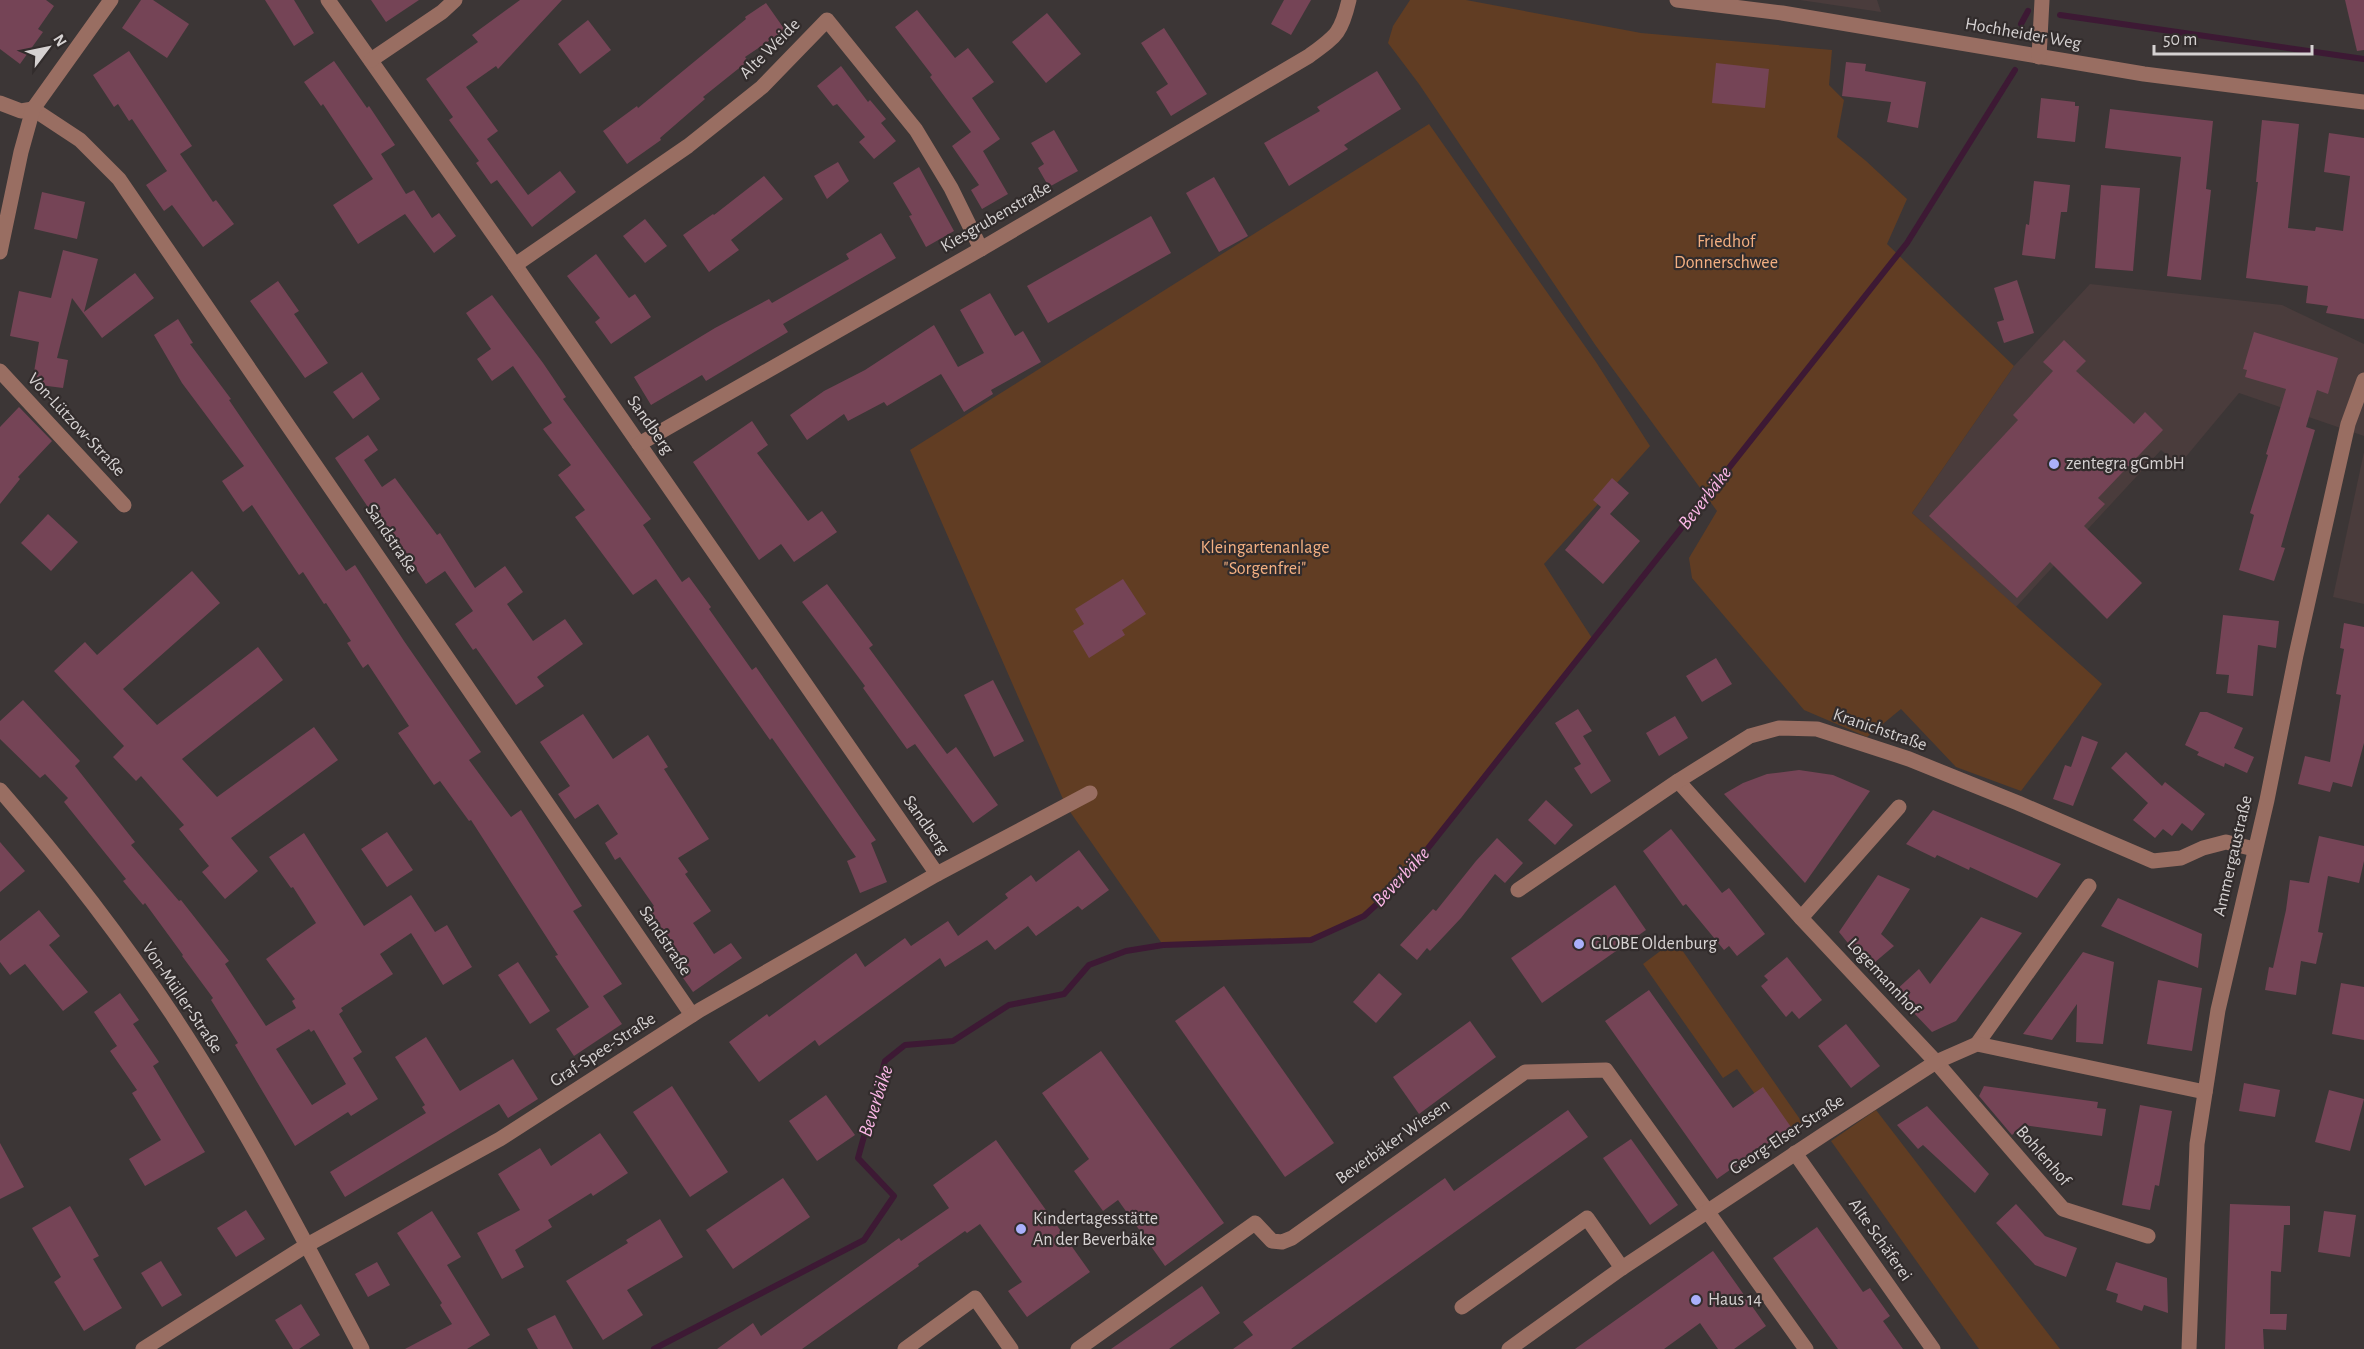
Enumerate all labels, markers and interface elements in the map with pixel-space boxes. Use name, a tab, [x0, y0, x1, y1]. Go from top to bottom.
street label: Alte Weide	[736, 15, 804, 83]
street label: Hochheider Weg	[1963, 15, 2083, 53]
north arrow	[18, 18, 78, 78]
scale bar	[2154, 18, 2312, 56]
text: 50 m	[2163, 31, 2197, 49]
text: N	[50, 32, 70, 50]
street label: Kiesgrubenstraße	[938, 178, 1054, 256]
park label: Friedhof Donnerschwee	[1674, 233, 1778, 272]
street label: Von-Lützow-Straße	[24, 370, 128, 480]
street label: Sandberg	[623, 392, 677, 458]
place label: zentegra gGmbH	[2066, 455, 2185, 473]
marker: zentegra gGmbH	[2047, 457, 2061, 471]
water label: Beverbäke	[1674, 462, 1736, 533]
street label: Sandstraße	[361, 501, 421, 577]
park label: Kleingartenanlage "Sorgenfrei"	[1200, 539, 1330, 578]
street label: Kranichstraße	[1831, 706, 1929, 754]
street label: Sandberg	[899, 792, 953, 858]
street label: Ammergaustraße	[2210, 794, 2256, 918]
water label: Beverbäke	[1369, 843, 1434, 911]
street label: Sandstraße	[635, 903, 695, 979]
place label: GLOBE Oldenburg	[1591, 935, 1717, 953]
street label: Logemannhof	[1843, 935, 1924, 1020]
marker: GLOBE Oldenburg	[1572, 937, 1586, 951]
street label: Von-Müller-Straße	[138, 939, 226, 1057]
street label: Graf-Spee-Straße	[547, 1009, 659, 1091]
water label: Beverbäke	[855, 1062, 897, 1139]
street label: Georg-Elser-Straße	[1727, 1091, 1847, 1179]
street label: Beverbäker Wiesen	[1333, 1096, 1453, 1188]
street label: Bohlenhof	[2012, 1123, 2075, 1191]
street label: Alte Schäferei	[1845, 1195, 1915, 1285]
place label: Kindertagesstätte An der Beverbäke	[1033, 1210, 1158, 1249]
marker: Kindertagesstätte An der Beverbäke	[1014, 1222, 1028, 1236]
place label: Haus 14	[1708, 1291, 1762, 1309]
marker: Haus 14	[1689, 1293, 1703, 1307]

